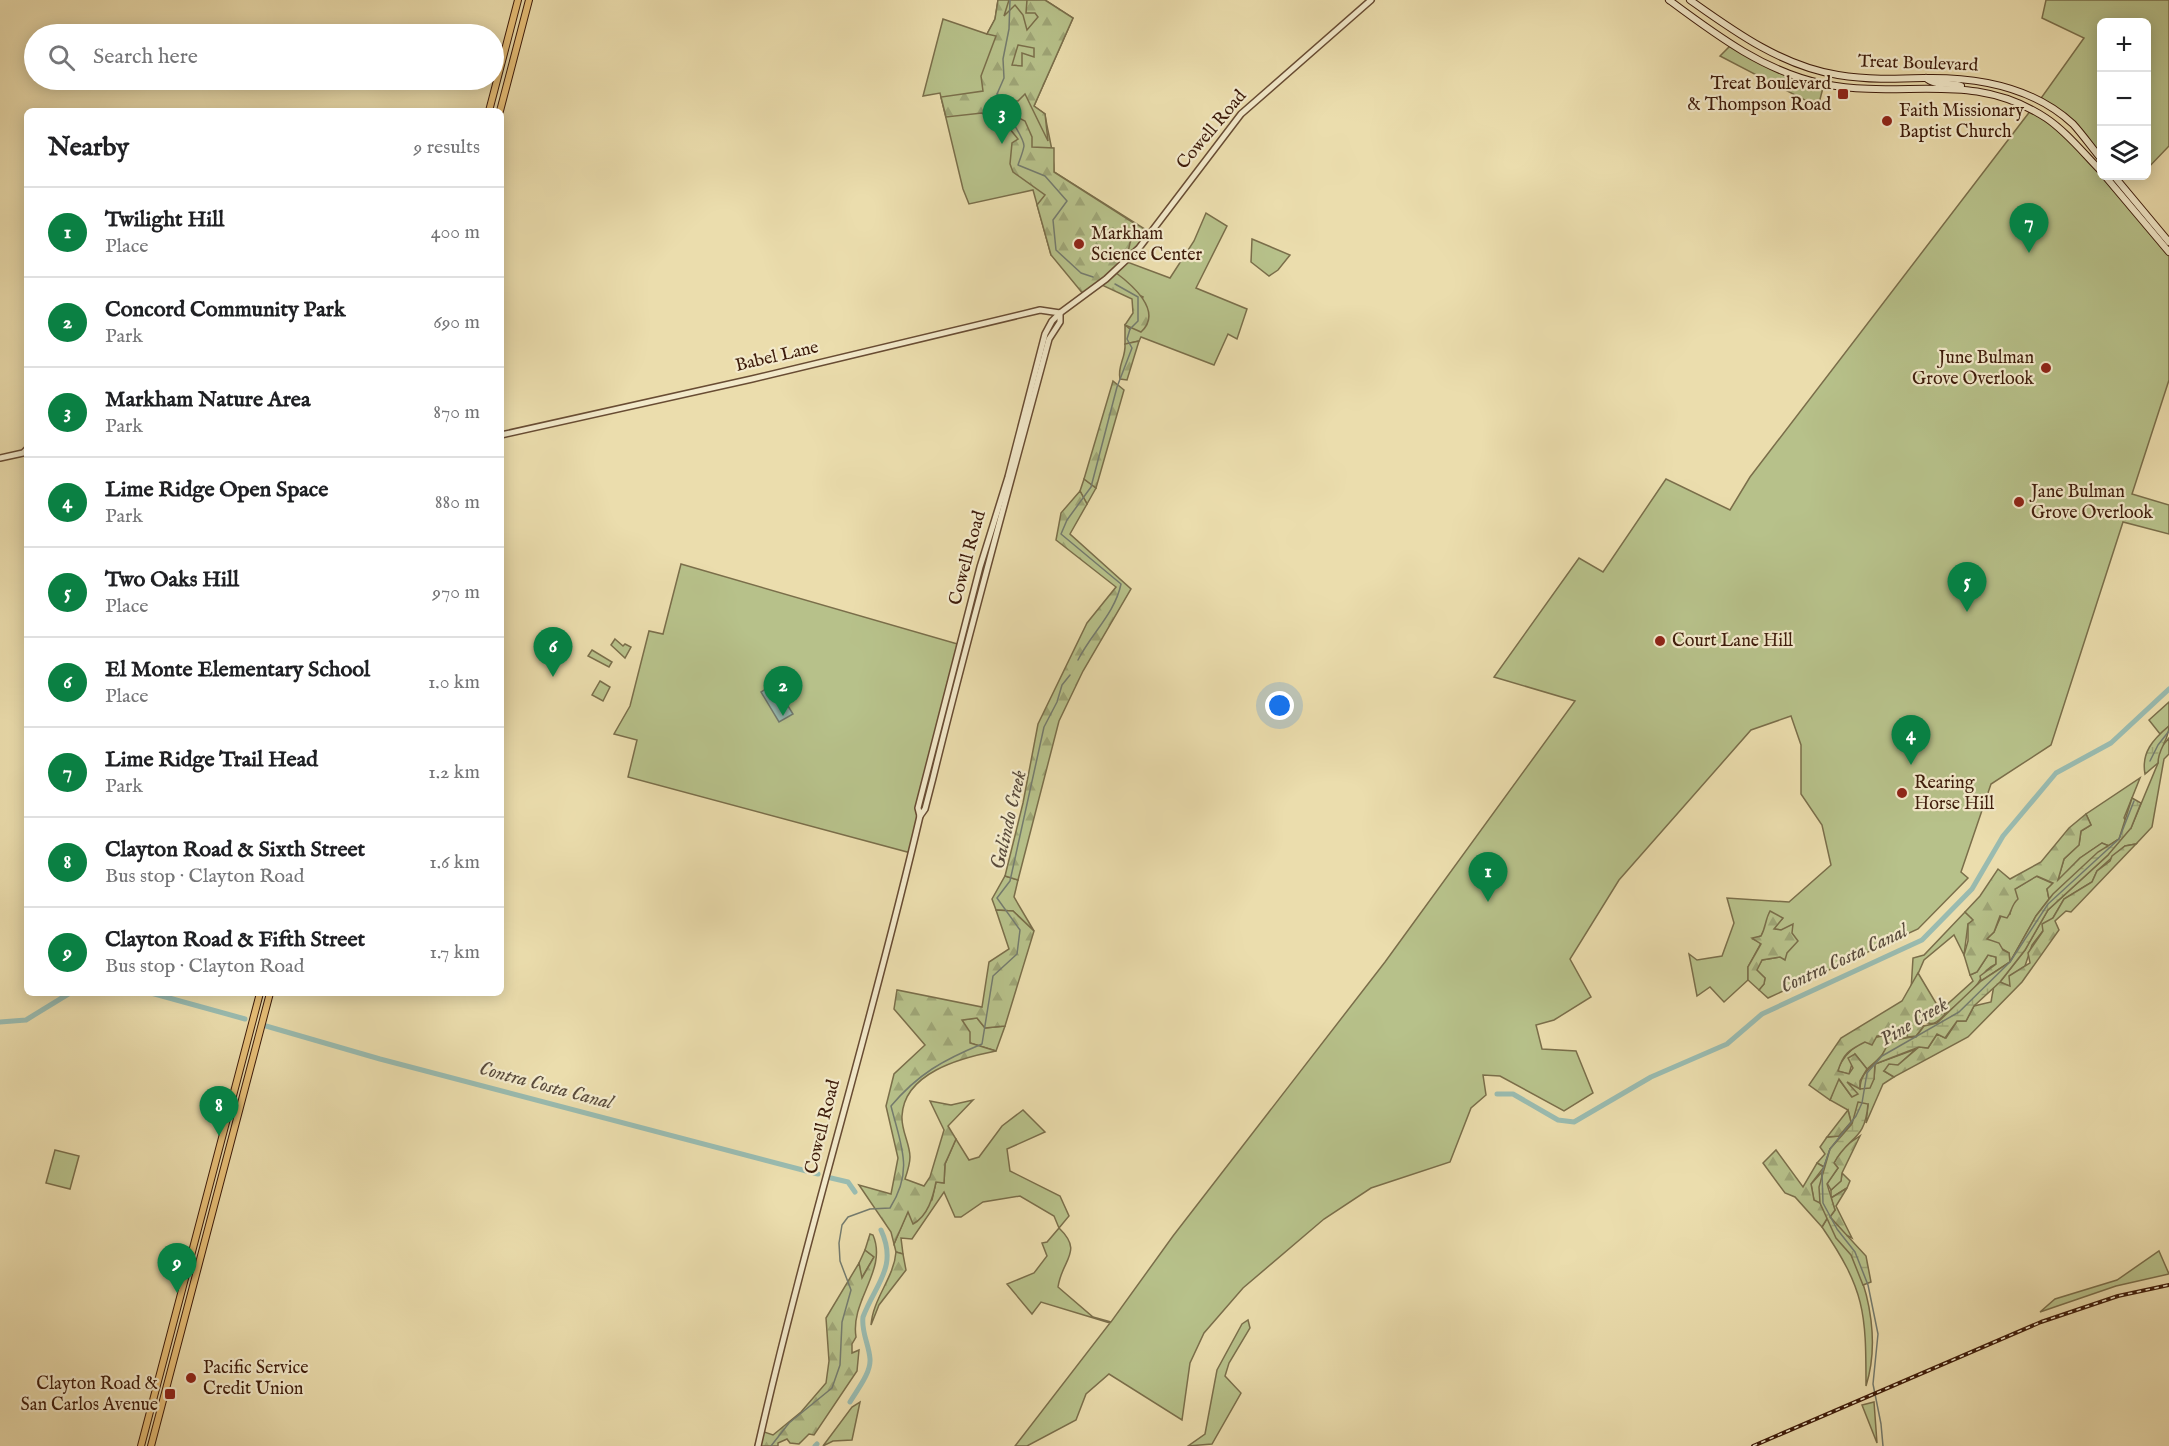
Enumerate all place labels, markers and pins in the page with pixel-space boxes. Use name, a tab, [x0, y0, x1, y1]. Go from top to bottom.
place label: Treat Boulevard & Thompson Road	[1687, 73, 1831, 117]
marker: Treat Boulevard & Thompson Road	[1836, 87, 1850, 101]
pin: 3	[982, 94, 1022, 144]
place label: Faith Missionary Baptist Church	[1899, 100, 2024, 144]
marker: Faith Missionary Baptist Church	[1880, 114, 1894, 128]
pin: 7	[2010, 204, 2048, 253]
place label: Markham Science Center	[1091, 223, 1203, 267]
marker: Markham Science Center	[1072, 237, 1086, 251]
place label: June Bulman Grove Overlook	[1912, 347, 2034, 391]
marker: June Bulman Grove Overlook	[2039, 361, 2053, 375]
place label: Jane Bulman Grove Overlook	[2029, 481, 2153, 525]
marker: Jane Bulman Grove Overlook	[2012, 495, 2026, 509]
pin: 5	[1948, 562, 1986, 612]
pin: 6	[534, 628, 572, 677]
place label: Court Lane Hill	[1672, 630, 1793, 653]
marker: Court Lane Hill	[1653, 634, 1667, 648]
pin: 2	[764, 666, 802, 716]
pin: 4	[1892, 716, 1930, 765]
place label: Rearing Horse Hill	[1914, 772, 1994, 816]
marker: Rearing Horse Hill	[1895, 786, 1909, 800]
pin: 1	[1468, 852, 1508, 902]
pin: 8	[200, 1086, 238, 1136]
pin: 9	[158, 1244, 196, 1293]
place label: Pacific Service Credit Union	[203, 1357, 309, 1401]
marker: Pacific Service Credit Union	[184, 1371, 198, 1385]
place label: Clayton Road & San Carlos Avenue	[20, 1373, 158, 1417]
marker: Clayton Road & San Carlos Avenue	[163, 1387, 177, 1401]

